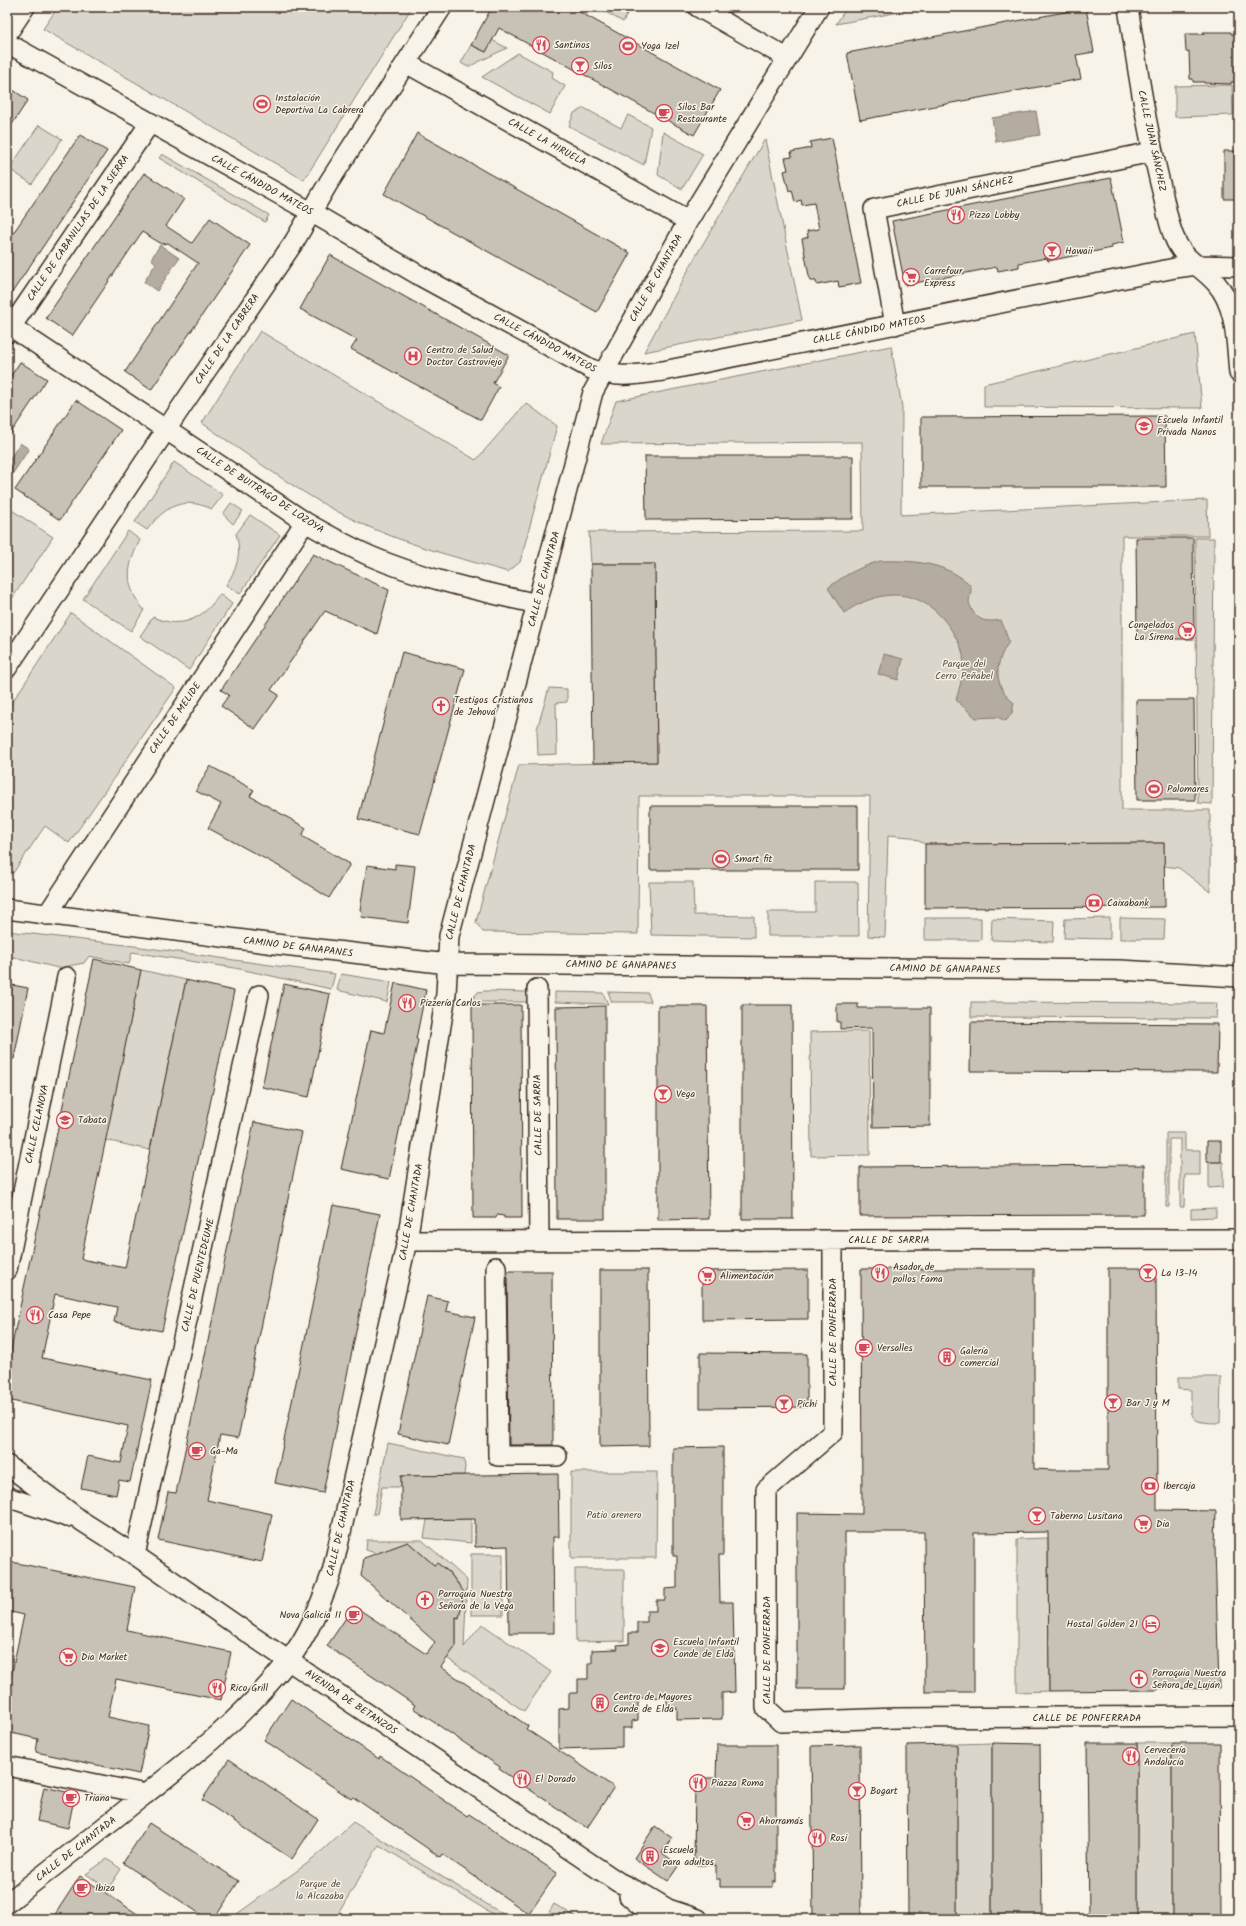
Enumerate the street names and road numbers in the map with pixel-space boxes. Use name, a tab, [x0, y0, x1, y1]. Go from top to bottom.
street label: CALLE JUAN SÁNCHEZ	[1133, 89, 1171, 193]
street label: CALLE LA HIRUELA	[505, 114, 589, 170]
street label: CALLE CÁNDIDO MATEOS	[208, 150, 317, 220]
street label: CALLE DE CABANILLAS DE LA SIERRA	[23, 152, 133, 304]
street label: CALLE DE JUAN SÁNCHEZ	[895, 172, 1015, 212]
street label: CALLE DE CHANTADA	[625, 231, 687, 325]
street label: CALLE DE LA CABRERA	[191, 290, 263, 388]
street label: CALLE CÁNDIDO MATEOS	[491, 309, 600, 377]
street label: CALLE CÁNDIDO MATEOS	[811, 311, 927, 349]
street label: CALLE DE BUITRAGO DE LOZOYA	[193, 442, 327, 538]
street label: CALLE DE CHANTADA	[524, 529, 564, 629]
street label: CALLE DE MELIDE	[145, 678, 206, 757]
street label: CALLE DE CHANTADA	[441, 842, 481, 942]
street label: CAMINO DE GANAPANES	[242, 932, 355, 962]
street label: CAMINO DE GANAPANES	[565, 956, 677, 974]
street label: CAMINO DE GANAPANES	[889, 960, 1001, 978]
street label: CALLE DE SARRIA	[529, 1074, 547, 1156]
street label: CALLE CELANOVA	[21, 1083, 53, 1165]
street label: CALLE DE CHANTADA	[395, 1162, 427, 1262]
street label: CALLE DE PUENTEDEUME	[177, 1215, 219, 1334]
street label: CALLE DE SARRIA	[848, 1232, 930, 1248]
street label: CALLE DE PONFERRADA	[825, 1278, 841, 1386]
street label: CALLE DE CHANTADA	[322, 1478, 360, 1578]
street label: CALLE DE PONFERRADA	[759, 1596, 775, 1704]
street label: AVENIDA DE BETANZOS	[302, 1665, 401, 1739]
street label: CALLE DE PONFERRADA	[1033, 1710, 1141, 1726]
street label: CALLE DE CHANTADA	[32, 1812, 120, 1886]

